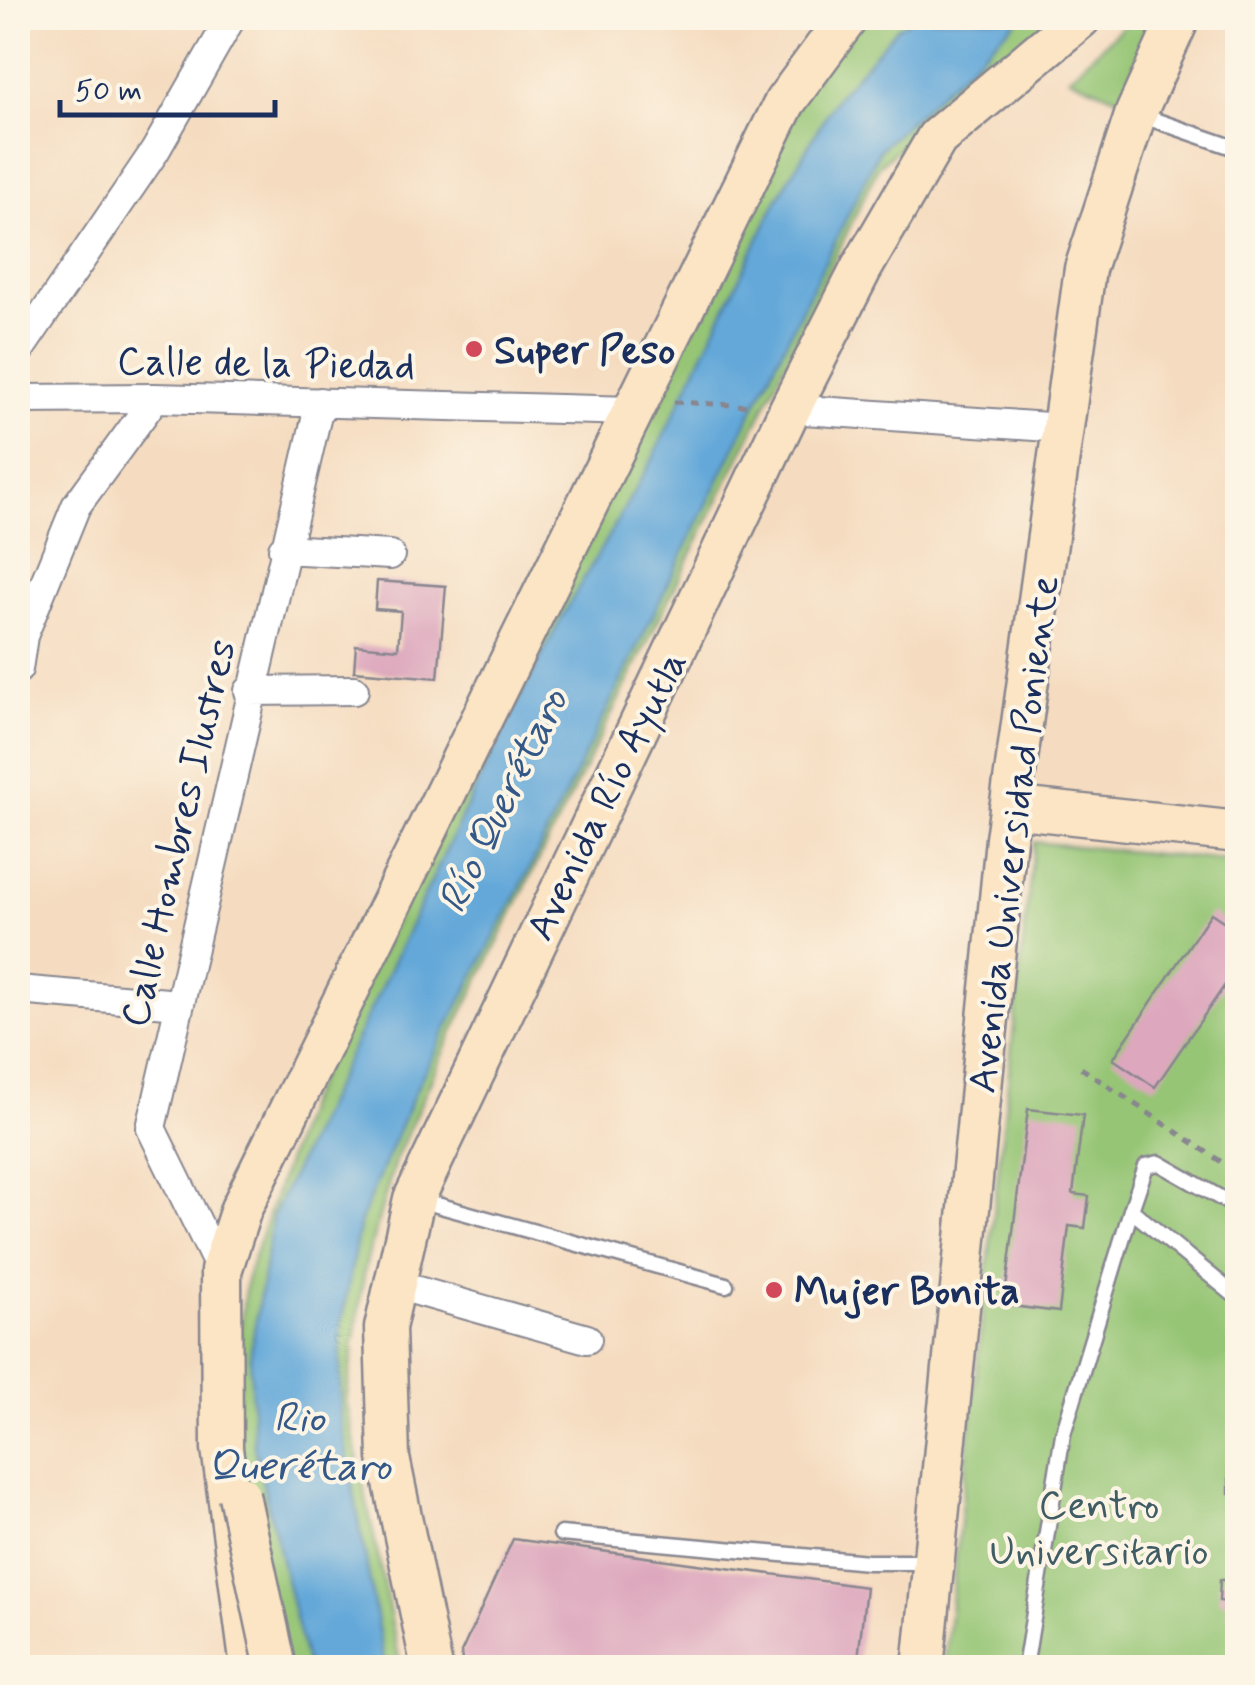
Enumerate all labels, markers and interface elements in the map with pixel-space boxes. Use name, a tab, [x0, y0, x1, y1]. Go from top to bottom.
scale bar	[60, 55, 275, 117]
text: 50 m	[75, 72, 142, 111]
place label: Super Peso	[494, 326, 675, 378]
street label: Calle de la Piedad	[117, 336, 415, 394]
marker: Super Peso	[463, 338, 485, 360]
street label: Avenida Universidad Poniente	[957, 573, 1073, 1096]
street label: Calle Hombres Ilustres	[110, 635, 250, 1032]
street label: Avenida Río Ayutla	[515, 643, 700, 950]
water label: Río Querétaro	[426, 679, 583, 923]
place label: Mujer Bonita	[794, 1267, 1019, 1319]
marker: Mujer Bonita	[763, 1279, 785, 1301]
water label: Rio Querétaro	[207, 1392, 392, 1495]
park label: Centro Universitario	[990, 1481, 1209, 1579]

